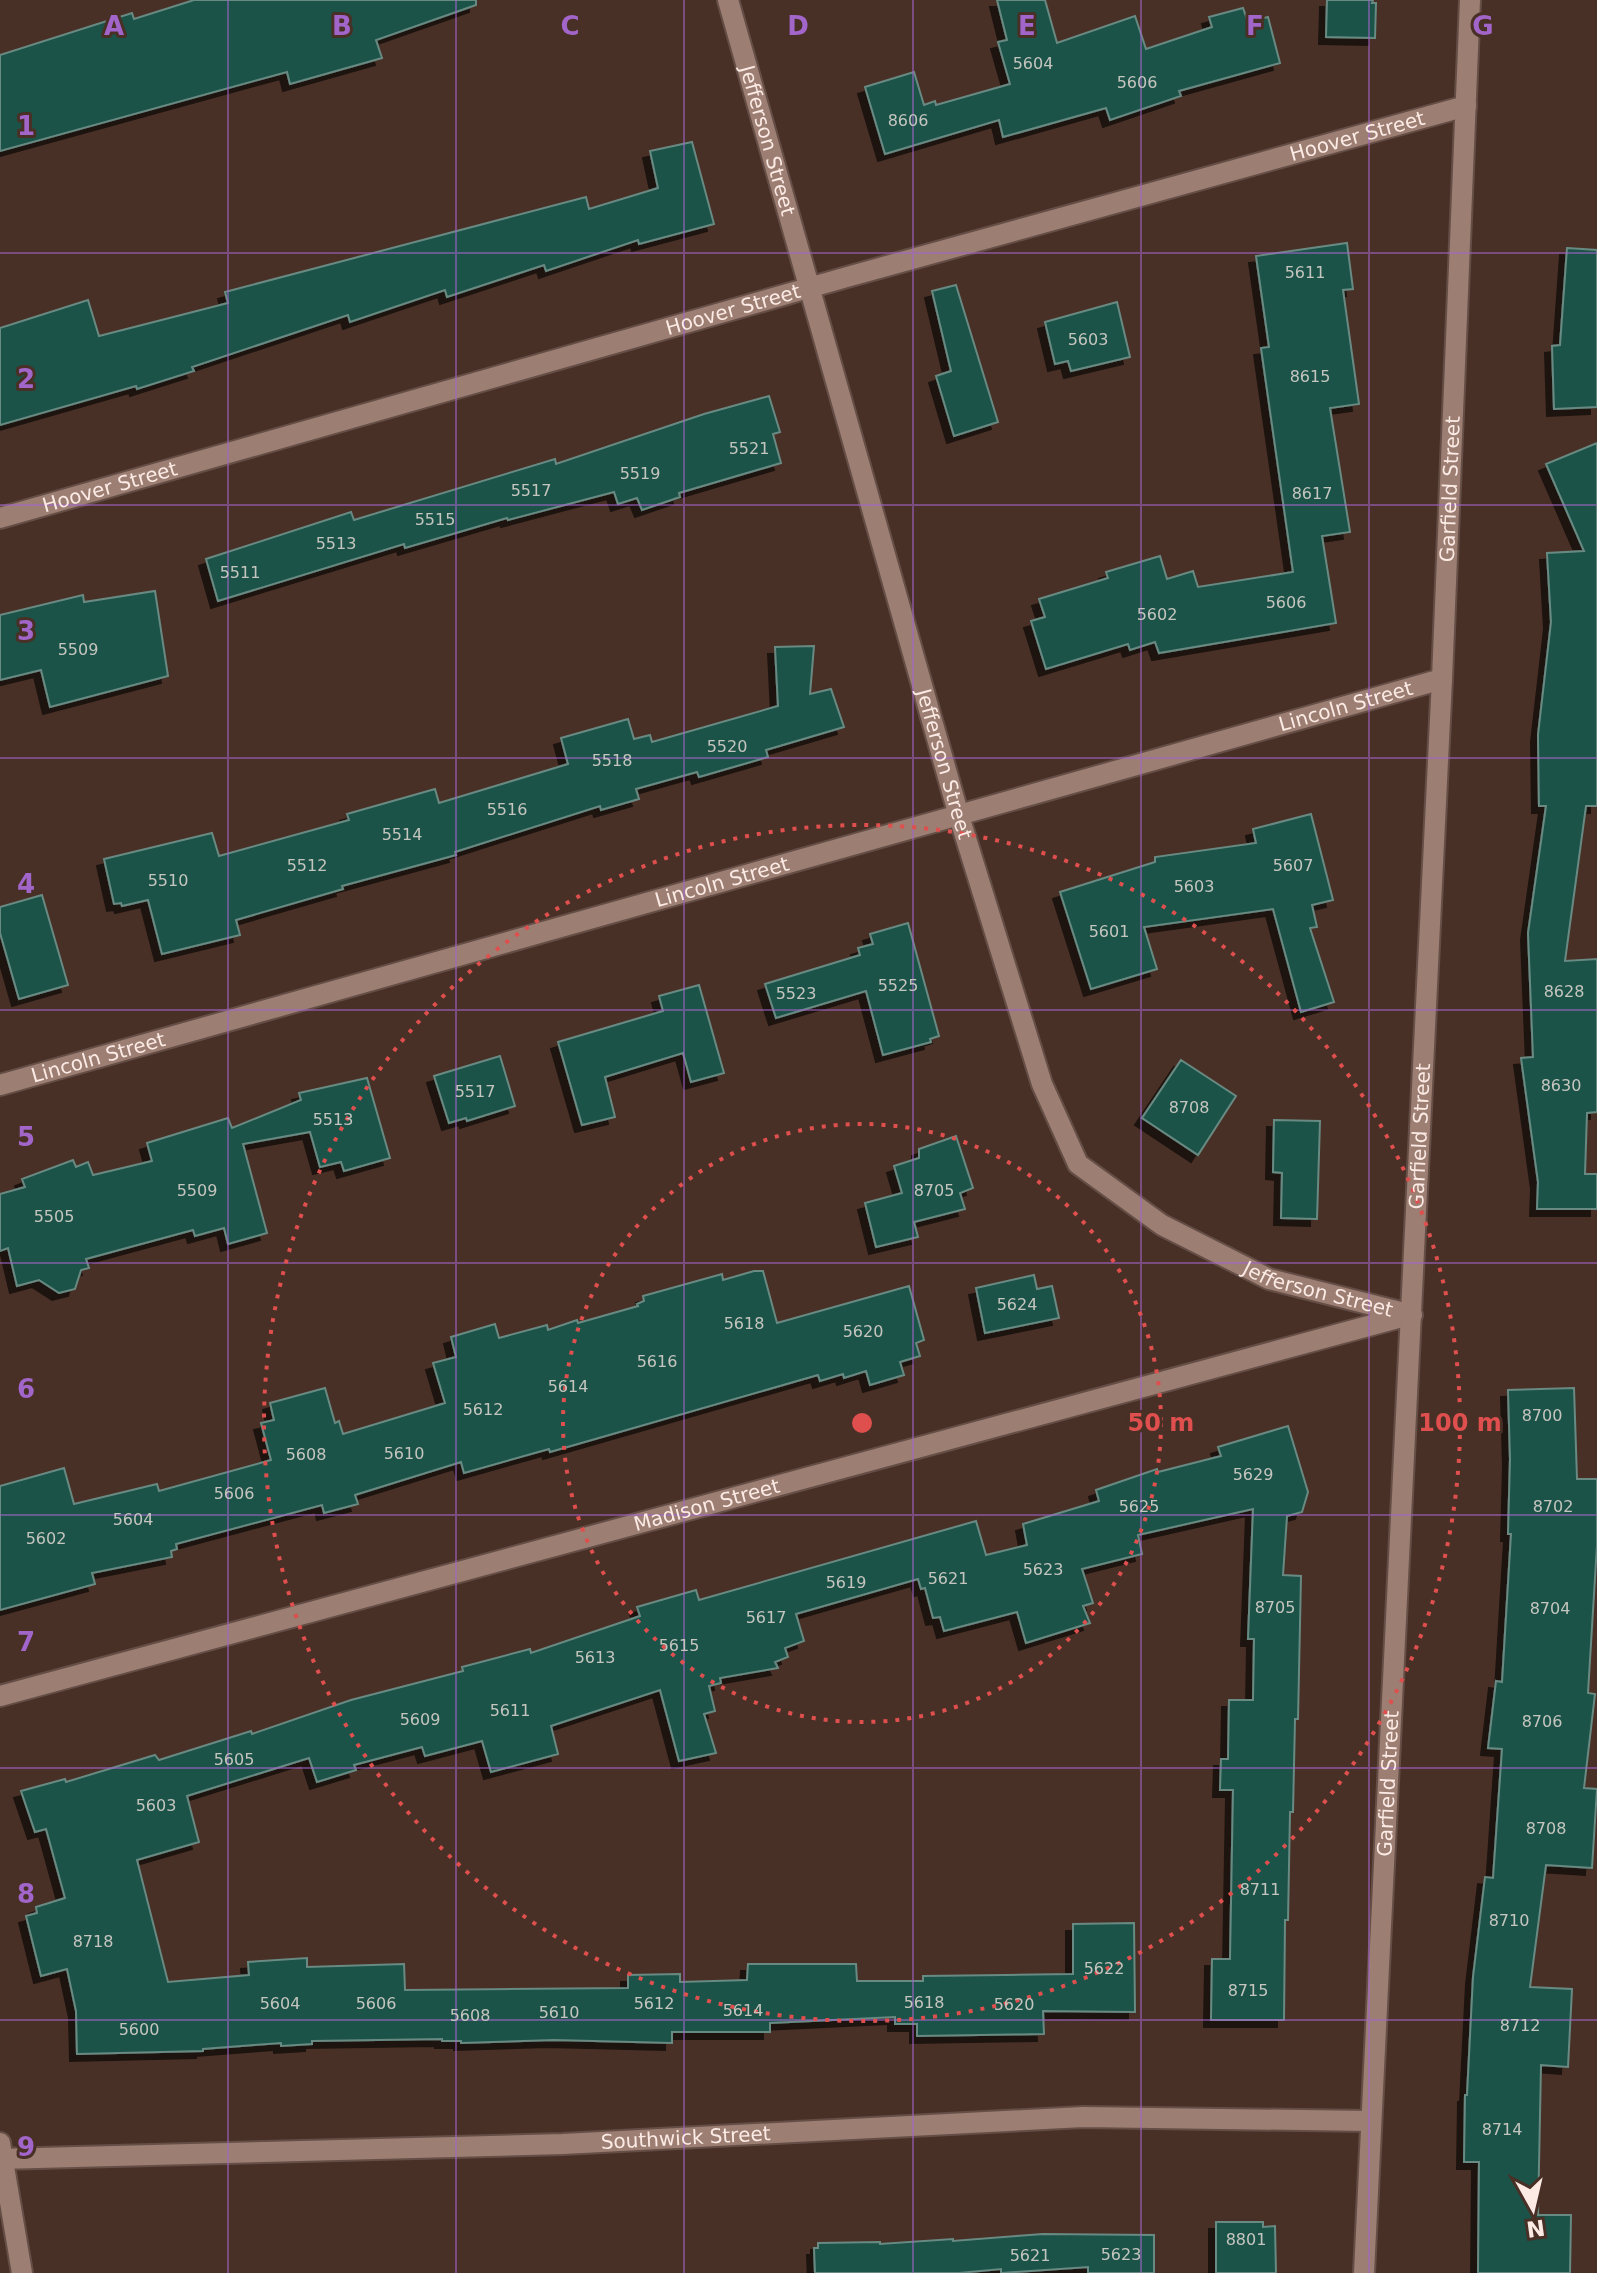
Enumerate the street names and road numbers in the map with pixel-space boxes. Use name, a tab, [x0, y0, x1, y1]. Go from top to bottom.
street label: Jefferson Street	[735, 61, 800, 219]
street label: Hoover Street	[1287, 106, 1428, 166]
street label: Hoover Street	[663, 279, 803, 340]
street label: Garfield Street	[1435, 415, 1465, 563]
street label: Hoover Street	[39, 456, 180, 517]
street label: Lincoln Street	[1276, 676, 1416, 736]
street label: Jefferson Street	[911, 684, 977, 842]
street label: Lincoln Street	[652, 851, 792, 912]
street label: Lincoln Street	[28, 1027, 168, 1088]
street label: Garfield Street	[1404, 1063, 1435, 1210]
street label: Jefferson Street	[1237, 1255, 1396, 1322]
street label: Madison Street	[631, 1474, 782, 1536]
street label: Garfield Street	[1372, 1710, 1404, 1857]
street label: Southwick Street	[600, 2121, 771, 2154]

